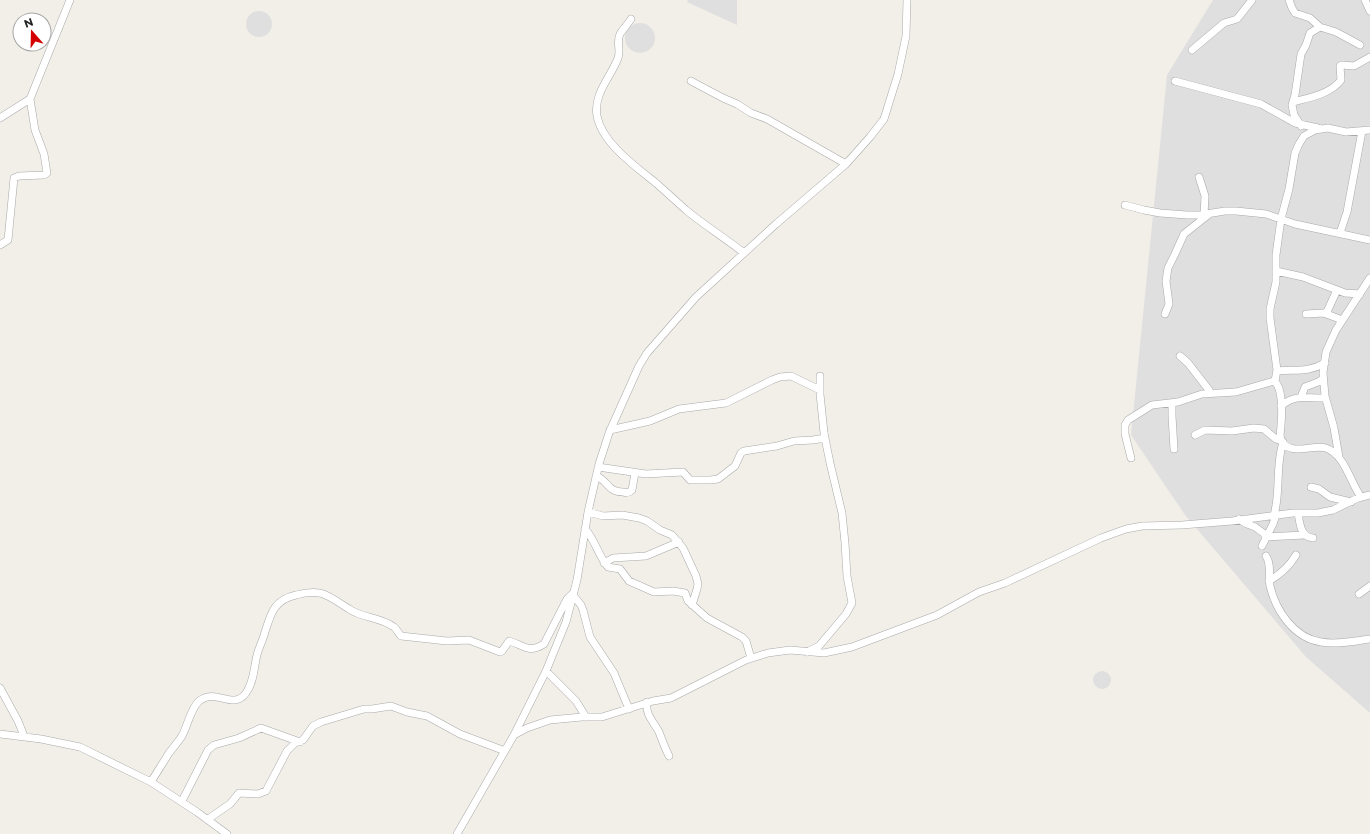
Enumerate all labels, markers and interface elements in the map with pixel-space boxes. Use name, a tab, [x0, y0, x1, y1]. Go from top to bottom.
north arrow	[12, 12, 52, 52]
text: N	[22, 15, 35, 31]

